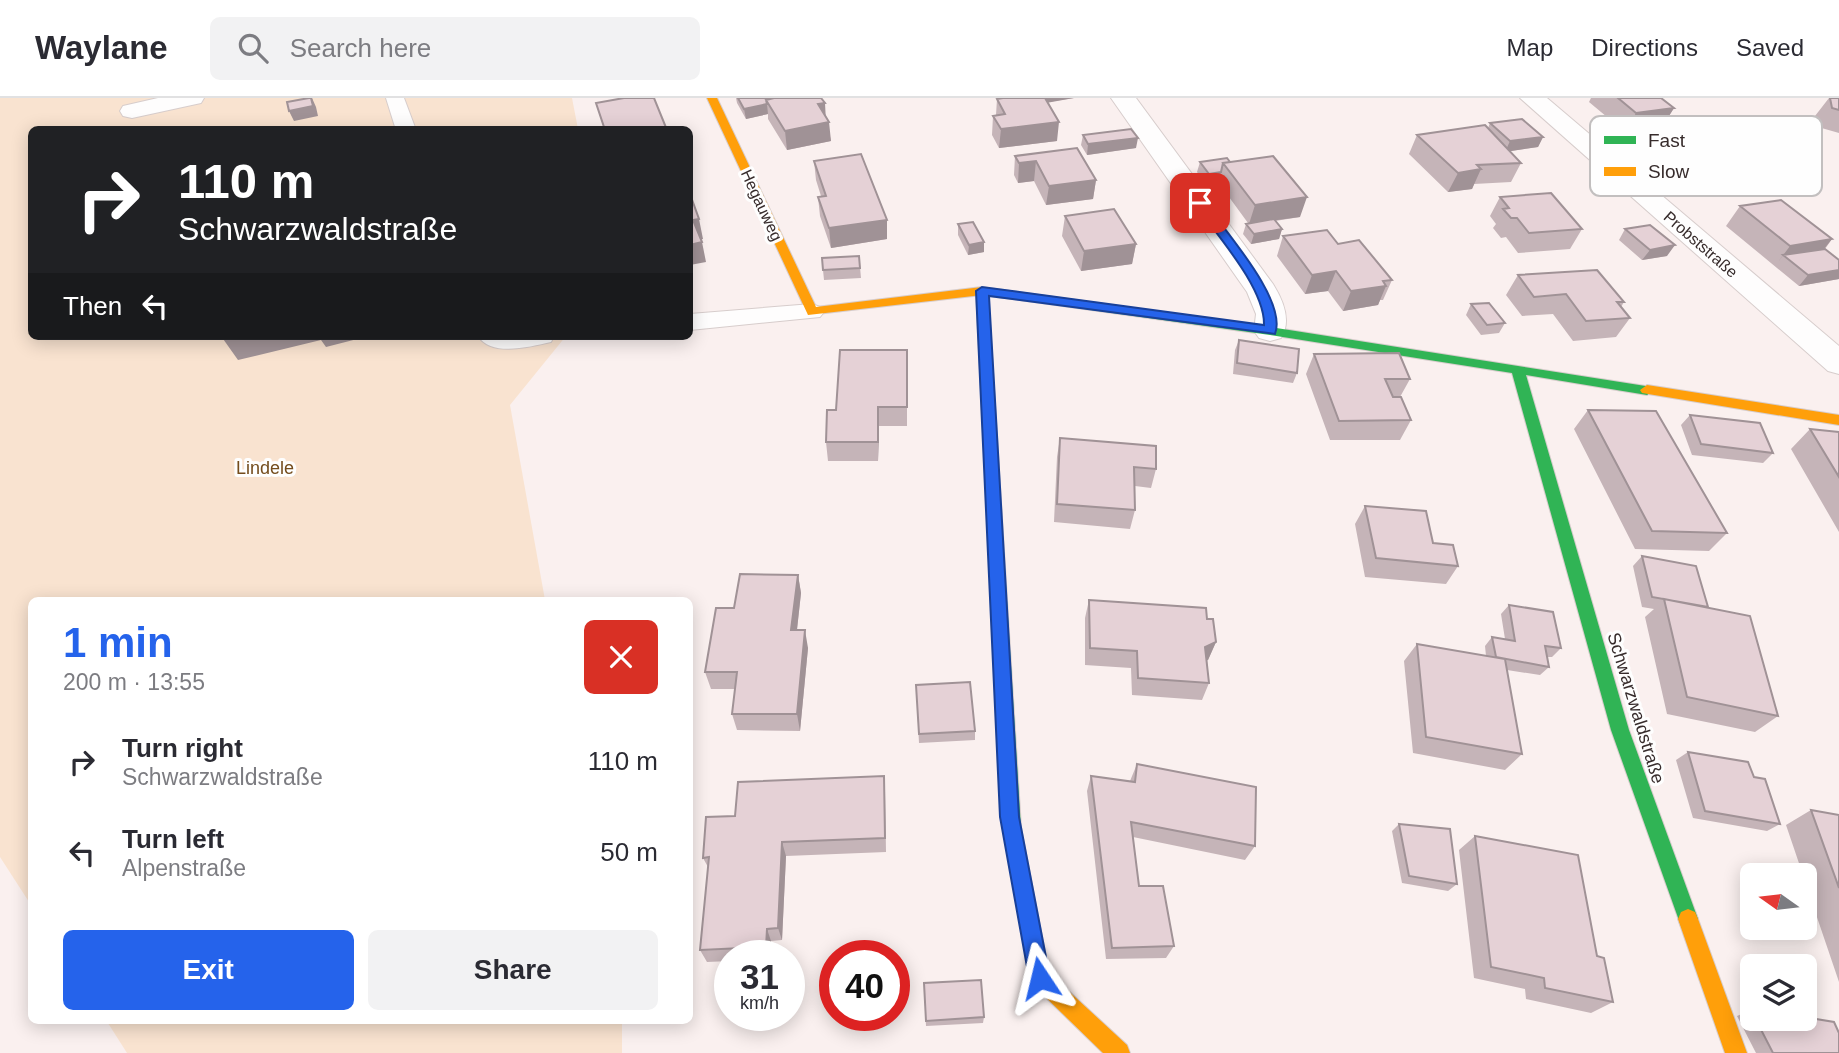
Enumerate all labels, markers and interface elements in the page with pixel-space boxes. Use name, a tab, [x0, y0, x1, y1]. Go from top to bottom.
search box	[210, 17, 700, 80]
text: Waylane	[35, 29, 168, 66]
icon: search	[234, 29, 272, 67]
text: Search here	[290, 33, 431, 63]
text: Map	[1507, 34, 1553, 61]
text: Directions	[1591, 34, 1698, 61]
text: Saved	[1736, 34, 1804, 61]
legend	[1590, 116, 1822, 196]
text: Fast	[1648, 130, 1686, 151]
icon: right	[63, 154, 154, 245]
text: 110 m	[178, 154, 314, 208]
text: Slow	[1648, 161, 1689, 182]
street label: Hegauweg	[738, 167, 785, 243]
pin	[1170, 173, 1230, 233]
icon: arrive	[1181, 184, 1219, 222]
street label: Probststraße	[1661, 208, 1741, 281]
text: Schwarzwaldstraße	[178, 211, 457, 247]
icon: left	[136, 287, 174, 325]
text: Then	[63, 291, 122, 321]
park label: Lindele	[236, 458, 294, 478]
text: 1 min	[63, 619, 173, 666]
button: close	[584, 620, 658, 694]
street label: Schwarzwaldstraße	[1603, 630, 1669, 786]
text: 200 m · 13:55	[63, 669, 205, 695]
text: Turn right	[122, 733, 243, 763]
icon: right	[63, 743, 101, 781]
text: 110 m	[588, 746, 658, 776]
text: Schwarzwaldstraße	[122, 764, 323, 790]
text: Turn left	[122, 824, 224, 854]
icon: left	[63, 834, 101, 872]
text: 50 m	[600, 837, 658, 867]
text: Alpenstraße	[122, 855, 246, 881]
north arrow	[1740, 863, 1816, 940]
map controls	[1740, 863, 1817, 1031]
button: Exit	[63, 930, 354, 1010]
button: Share	[368, 930, 658, 1010]
speed limit sign: 40	[819, 940, 910, 1031]
position arrow	[1003, 941, 1077, 1015]
button: layers	[1740, 954, 1817, 1031]
text: 31	[740, 957, 779, 996]
text: km/h	[740, 993, 779, 1013]

